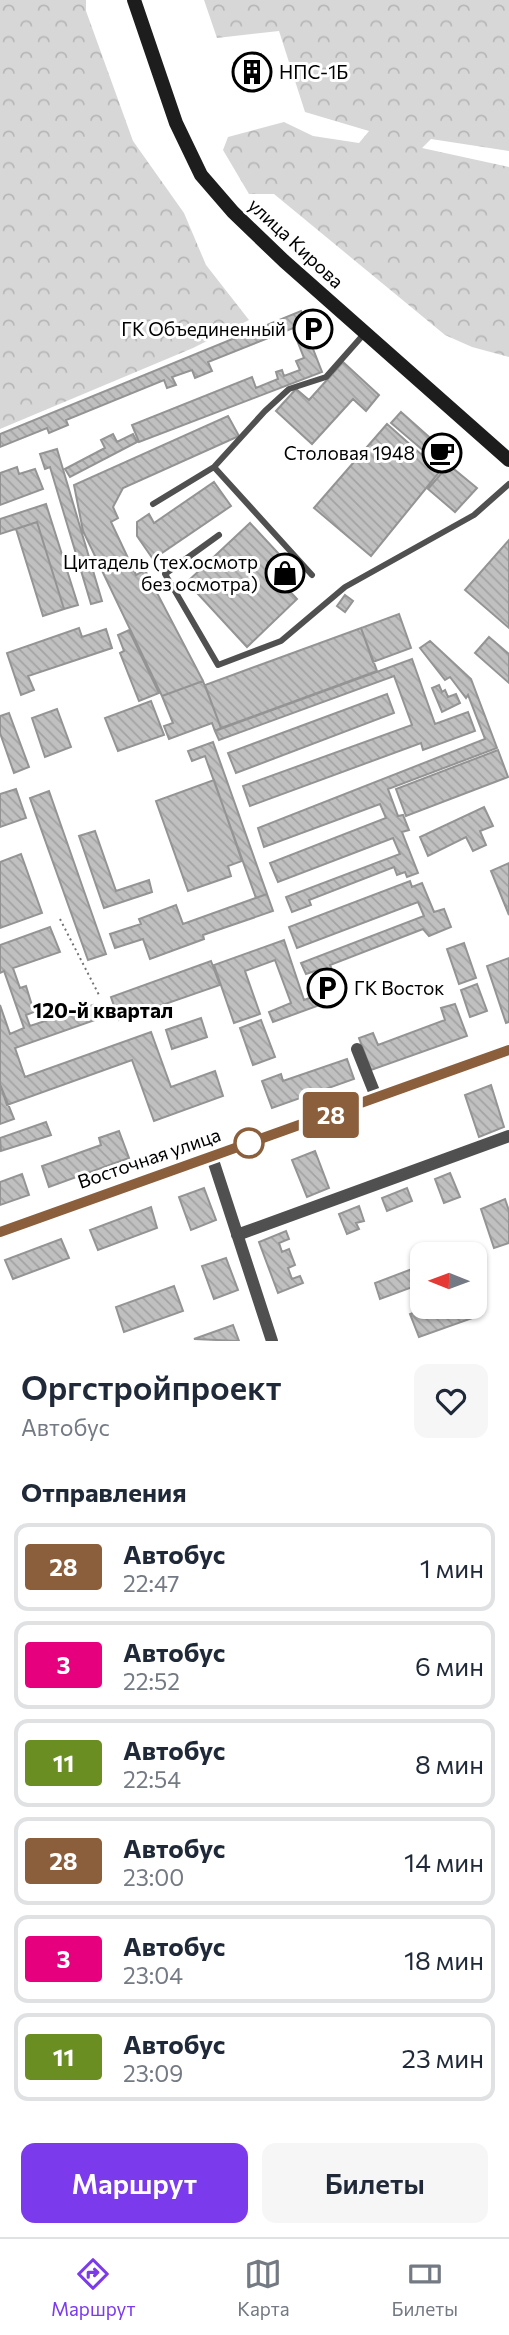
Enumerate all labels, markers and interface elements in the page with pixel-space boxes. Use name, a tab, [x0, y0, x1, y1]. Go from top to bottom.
building icon: НПС-1Б	[231, 51, 273, 93]
place label: НПС-1Б	[279, 60, 348, 83]
street label: улица Кирова	[244, 193, 349, 293]
parking icon: ГК Объединенный	[292, 308, 334, 350]
place label: ГК Объединенный	[121, 317, 286, 340]
cafe icon: Столовая 1948	[421, 432, 463, 474]
place label: Столовая 1948	[284, 441, 415, 464]
place label: Цитадель (тех.осмотр без осмотра)	[63, 550, 258, 595]
shop icon: Цитадель (тех.осмотр без осмотра)	[264, 552, 306, 594]
parking icon: ГК Восток	[306, 967, 348, 1009]
place label: ГК Восток	[354, 976, 444, 999]
district label: 120-й квартал	[33, 997, 173, 1022]
line badge: 28	[300, 1092, 362, 1138]
text: 28	[317, 1100, 345, 1129]
street label: Восточная улица	[74, 1122, 223, 1193]
unlabelled marker	[234, 1128, 264, 1158]
north arrow	[410, 1242, 486, 1320]
map controls	[410, 1242, 487, 1319]
button: heart	[414, 1364, 488, 1438]
text: Оргстройпроект	[21, 1366, 281, 1407]
text: Автобус	[21, 1413, 110, 1441]
text: Отправления	[21, 1476, 187, 1507]
text: Автобус	[123, 1538, 225, 1569]
text: 28	[49, 1552, 78, 1581]
text: 1 мин	[420, 1552, 484, 1583]
text: 22:47	[123, 1569, 179, 1597]
text: Автобус	[123, 1636, 225, 1667]
text: 3	[57, 1650, 70, 1679]
text: 6 мин	[415, 1650, 484, 1681]
text: 22:52	[123, 1667, 180, 1695]
text: Автобус	[123, 1734, 225, 1765]
text: 11	[53, 1748, 74, 1777]
text: 8 мин	[415, 1748, 484, 1779]
text: 22:54	[123, 1765, 181, 1793]
text: Автобус	[123, 1832, 225, 1863]
text: 28	[49, 1846, 78, 1875]
text: 14 мин	[404, 1846, 484, 1877]
text: 23:00	[123, 1863, 184, 1891]
text: Автобус	[123, 1930, 225, 1961]
text: 3	[57, 1944, 70, 1973]
text: 18 мин	[404, 1944, 484, 1975]
text: 23:04	[123, 1961, 183, 1989]
text: Автобус	[123, 2028, 225, 2059]
text: 11	[53, 2042, 74, 2071]
text: 23 мин	[402, 2042, 484, 2073]
text: 23:09	[123, 2059, 183, 2087]
button: Маршрут	[21, 2143, 248, 2223]
button: Билеты	[262, 2143, 488, 2223]
tab: Маршрут	[51, 2255, 135, 2320]
tab: Карта	[237, 2255, 290, 2320]
tab: Билеты	[392, 2255, 458, 2320]

